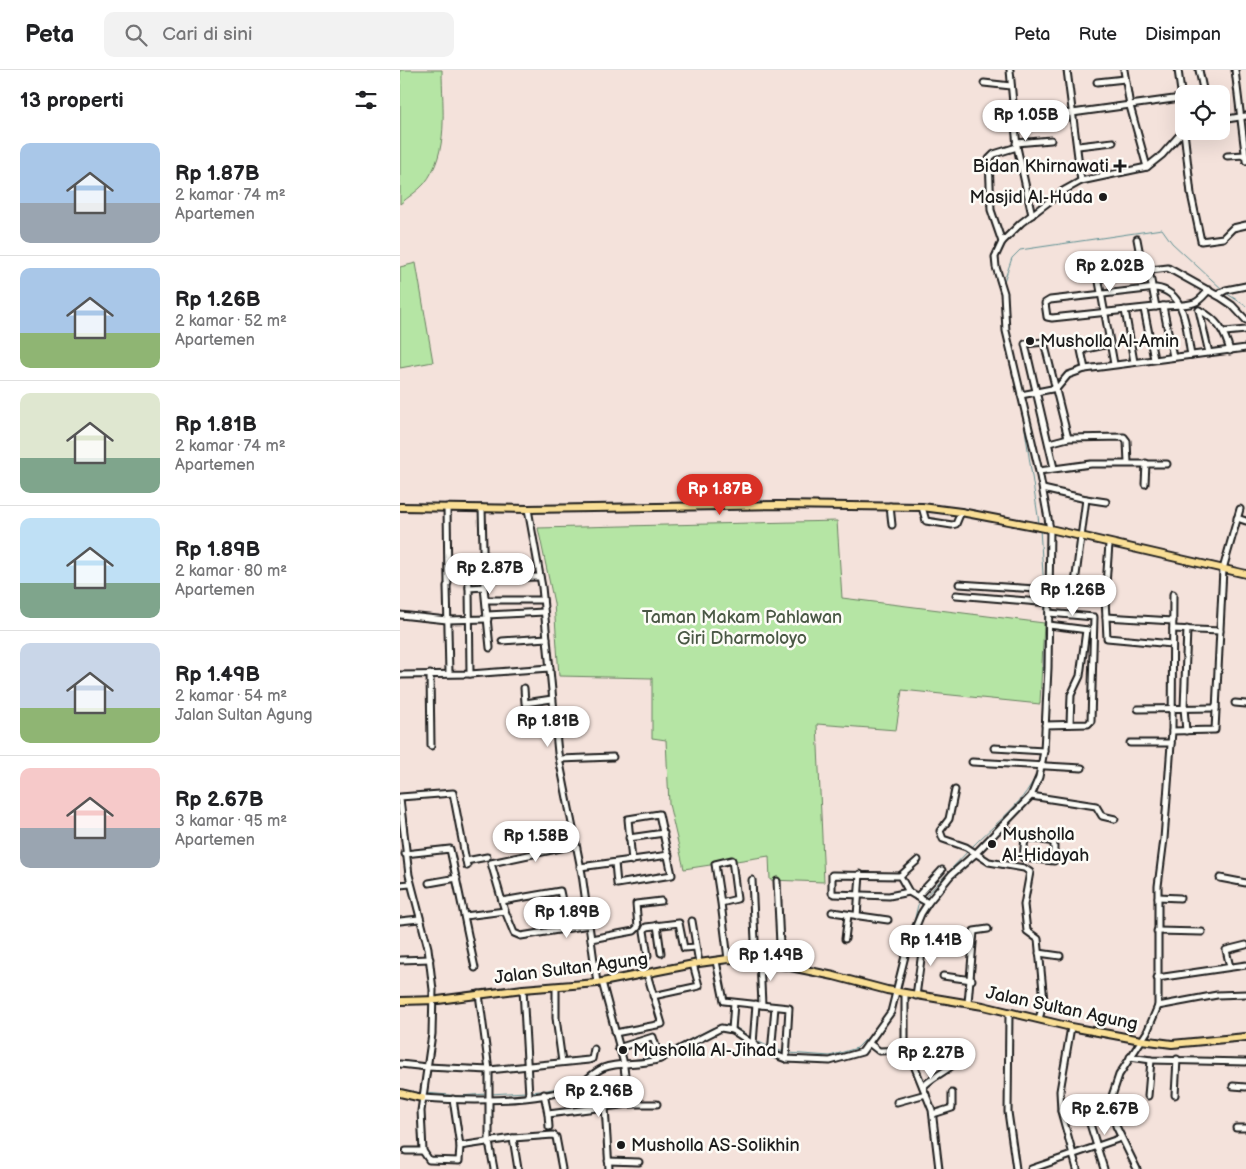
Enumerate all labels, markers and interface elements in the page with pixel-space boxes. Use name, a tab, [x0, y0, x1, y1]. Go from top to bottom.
search box	[104, 12, 454, 57]
text: Peta	[25, 20, 74, 49]
icon: search	[122, 21, 150, 49]
text: Cari di sini	[162, 23, 252, 46]
text: Peta	[1014, 24, 1050, 45]
text: Rute	[1078, 24, 1117, 45]
text: Disimpan	[1145, 24, 1221, 45]
map controls	[1175, 85, 1230, 140]
button: locate	[1175, 85, 1230, 140]
icon: filters	[352, 86, 380, 114]
text: 13 properti	[20, 88, 124, 113]
pin: Rp 1.05B	[974, 100, 1078, 142]
text: Rp 1.05B	[993, 106, 1059, 125]
place label: Bidan Khirnawati	[972, 156, 1109, 177]
marker: Bidan Khirnawati	[1113, 159, 1127, 173]
text: Rp 1.87B	[175, 161, 260, 186]
icon: home	[60, 163, 120, 223]
text: 2 kamar · 74 m²	[175, 186, 286, 205]
place label: Masjid Al-Huda	[969, 187, 1093, 208]
marker: Masjid Al-Huda	[1097, 191, 1109, 203]
text: Apartemen	[175, 205, 255, 224]
pin: Rp 2.02B	[1058, 250, 1162, 293]
text: Rp 2.02B	[1076, 257, 1144, 276]
text: Rp 1.26B	[175, 287, 261, 312]
icon: home	[60, 288, 120, 348]
text: 2 kamar · 52 m²	[175, 312, 287, 331]
text: Apartemen	[175, 331, 255, 350]
place label: Musholla Al-Amin	[1040, 331, 1179, 352]
marker: Musholla Al-Amin	[1024, 335, 1036, 347]
text: Rp 1.81B	[175, 412, 257, 437]
icon: home	[60, 413, 120, 473]
text: 2 kamar · 74 m²	[175, 437, 286, 456]
text: Apartemen	[175, 456, 255, 475]
pin: Rp 1.87B	[668, 474, 772, 516]
text: Rp 1.87B	[688, 480, 752, 499]
text: Rp 1.89B	[175, 537, 260, 562]
icon: home	[60, 538, 120, 598]
pin: Rp 2.87B	[438, 552, 542, 595]
text: Rp 2.87B	[456, 559, 524, 578]
text: 2 kamar · 80 m²	[175, 562, 287, 581]
pin: Rp 1.26B	[1021, 574, 1125, 617]
text: Apartemen	[175, 581, 255, 600]
text: Rp 1.26B	[1040, 581, 1106, 600]
park label: Taman Makam Pahlawan Giri Dharmoloyo	[642, 607, 842, 649]
text: Rp 1.49B	[175, 662, 260, 687]
icon: home	[60, 663, 120, 723]
text: 2 kamar · 54 m²	[175, 687, 287, 706]
text: Jalan Sultan Agung	[175, 706, 312, 725]
pin: Rp 1.81B	[496, 706, 600, 748]
text: Rp 1.81B	[517, 712, 579, 731]
text: Rp 2.67B	[175, 787, 263, 812]
icon: home	[60, 788, 120, 848]
text: 3 kamar · 95 m²	[175, 812, 287, 831]
pin: Rp 1.58B	[484, 820, 588, 863]
place label: Musholla Al-Hidayah	[1002, 824, 1089, 866]
text: Rp 1.58B	[504, 827, 568, 846]
text: Apartemen	[175, 831, 255, 850]
marker: Musholla Al-Hidayah	[986, 838, 998, 850]
pin: Rp 1.89B	[515, 896, 619, 939]
text: Rp 1.89B	[535, 903, 600, 922]
pin: Rp 1.41B	[879, 924, 983, 967]
text: Rp 1.41B	[900, 931, 962, 950]
pin: Rp 1.49B	[719, 940, 823, 982]
text: Rp 1.49B	[739, 946, 803, 965]
street label: Jalan Sultan Agung	[493, 949, 649, 988]
street label: Jalan Sultan Agung	[984, 982, 1140, 1035]
pin: Rp 2.27B	[879, 1038, 983, 1080]
place label: Musholla Al-Jihad	[633, 1040, 777, 1061]
marker: Musholla Al-Jihad	[617, 1044, 629, 1056]
text: Rp 2.27B	[898, 1044, 964, 1063]
pin: Rp 2.96B	[547, 1076, 651, 1118]
text: Rp 2.96B	[565, 1082, 633, 1101]
pin: Rp 2.67B	[1053, 1094, 1157, 1136]
text: Rp 2.67B	[1071, 1100, 1139, 1119]
place label: Musholla AS-Solikhin	[631, 1135, 800, 1156]
marker: Musholla AS-Solikhin	[615, 1139, 627, 1151]

